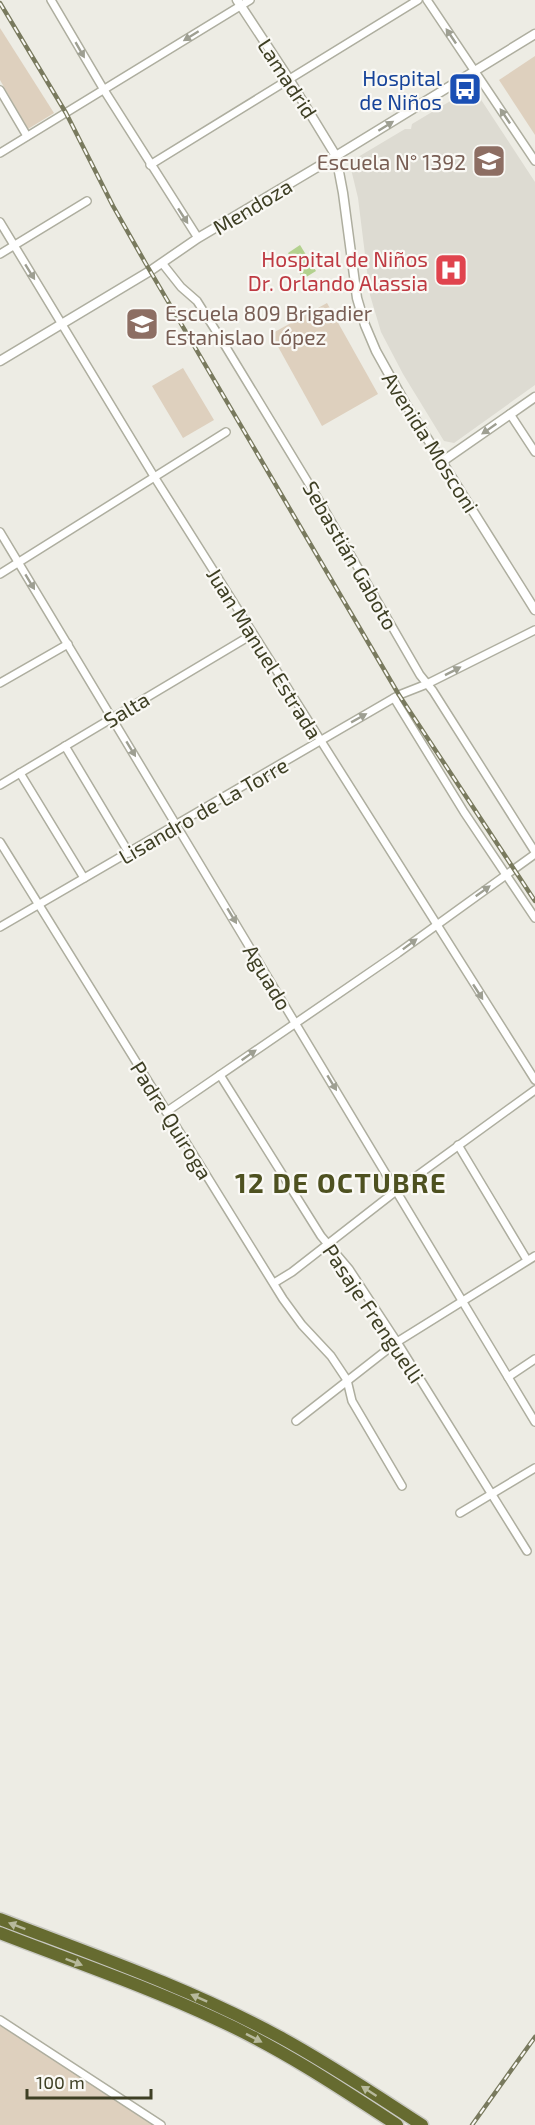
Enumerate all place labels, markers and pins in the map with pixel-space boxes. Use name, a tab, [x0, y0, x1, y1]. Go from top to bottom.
place label: Hospital de Niños	[359, 65, 443, 114]
bus stop icon: Hospital de Niños	[447, 71, 483, 107]
school or university icon: Escuela N° 1392	[471, 143, 507, 179]
place label: Escuela N° 1392	[317, 149, 466, 174]
place label: Hospital de Niños Dr. Orlando Alassia	[248, 246, 428, 295]
hospital icon: Hospital de Niños Dr. Orlando Alassia	[433, 252, 469, 288]
place label: Escuela 809 Brigadier Estanislao López	[165, 300, 373, 349]
school or university icon: Escuela 809 Brigadier Estanislao López	[124, 306, 160, 342]

